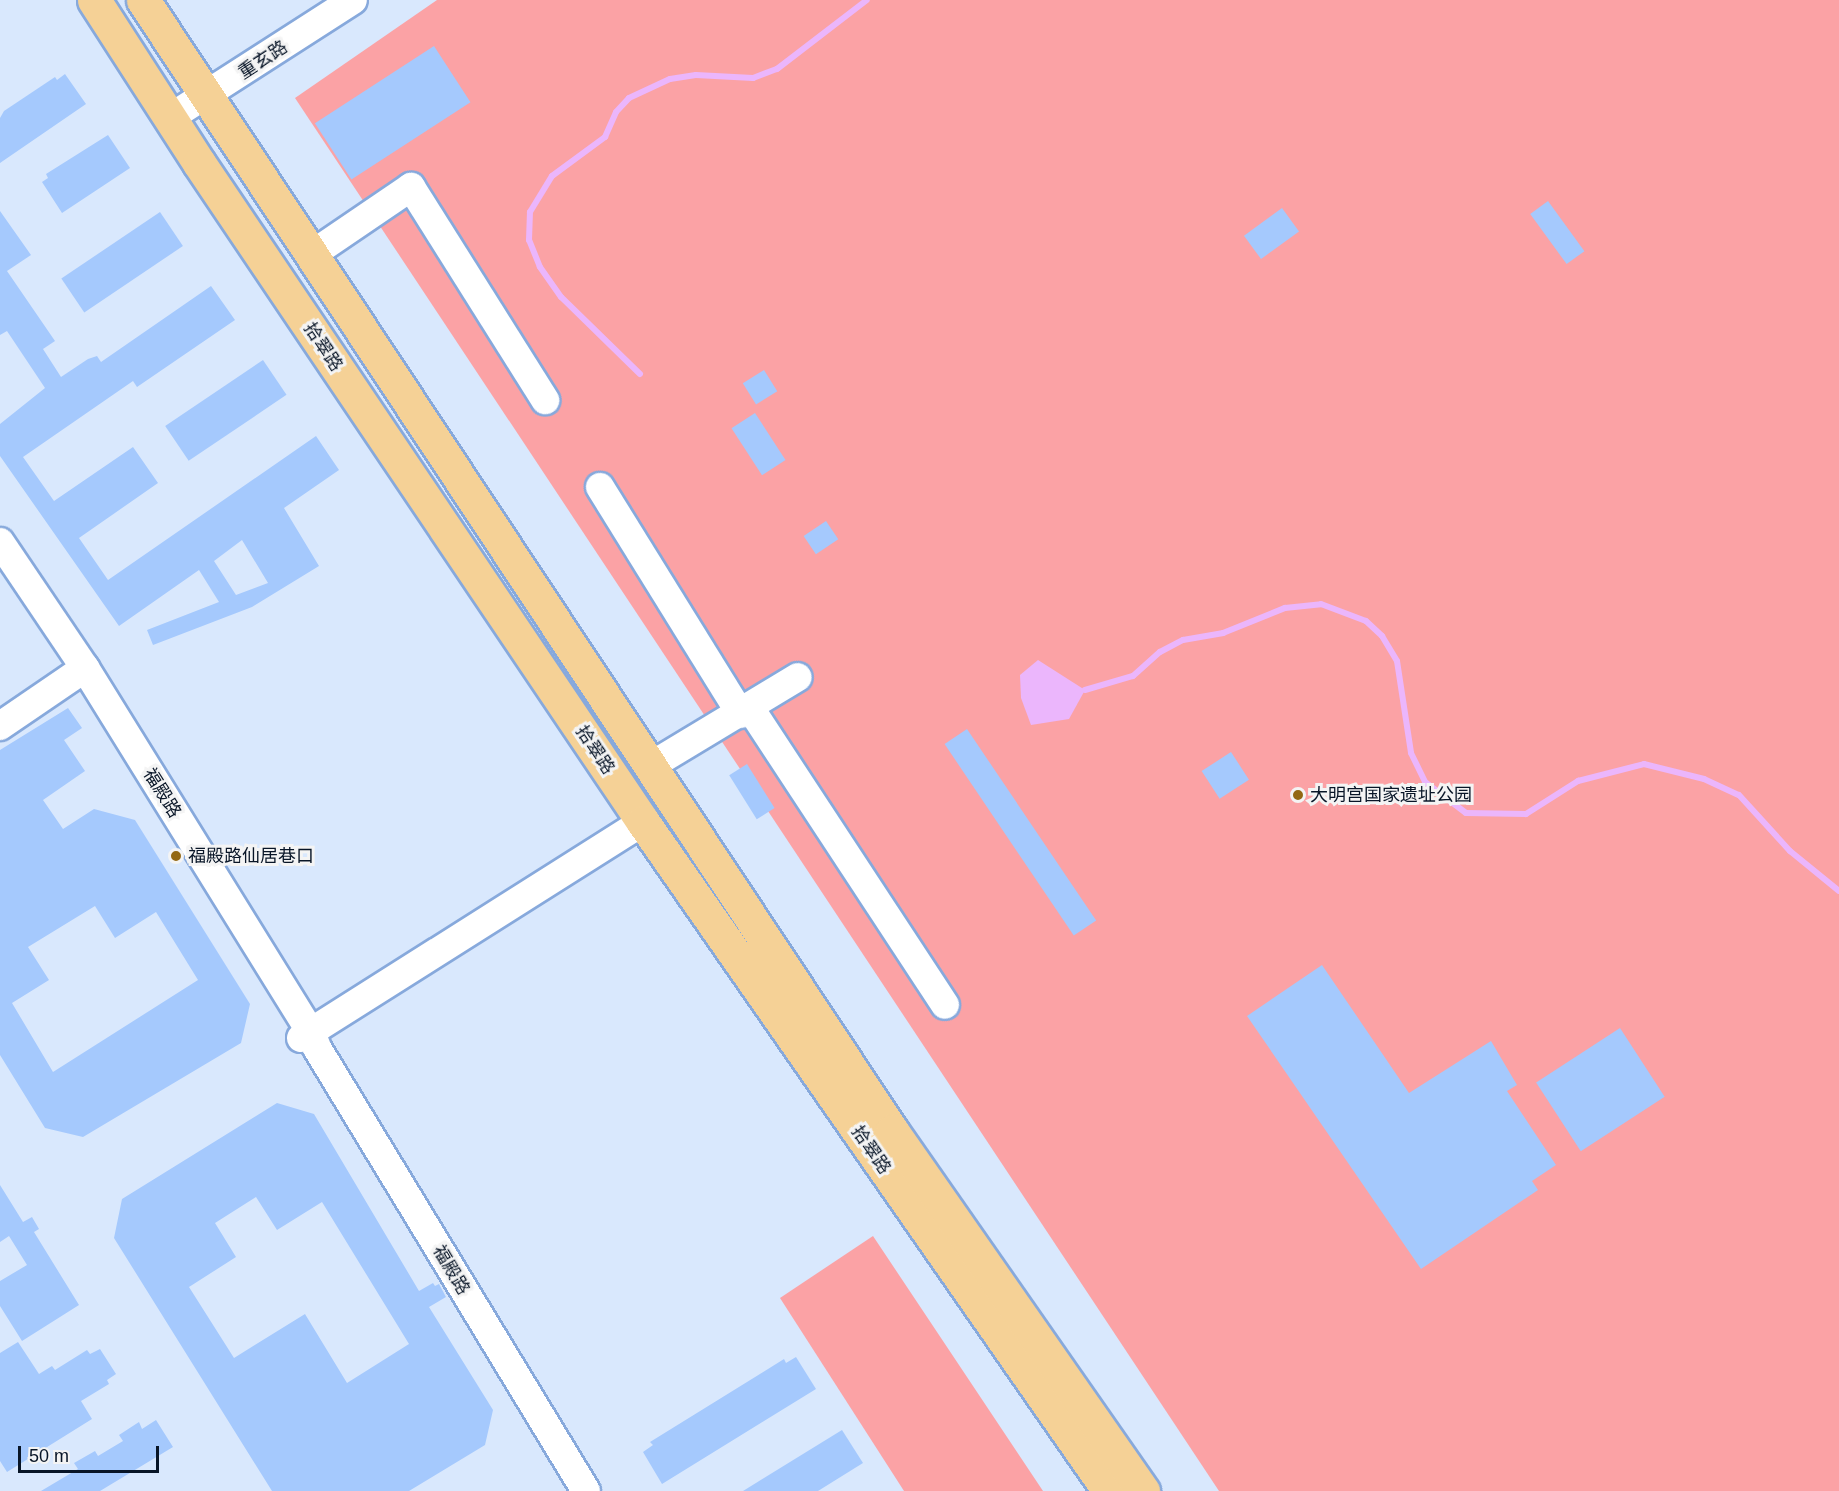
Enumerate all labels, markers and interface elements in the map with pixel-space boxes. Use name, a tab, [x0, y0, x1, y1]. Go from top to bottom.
street label: 重玄路	[234, 36, 292, 84]
street label: 拾翠路	[299, 319, 347, 375]
street label: 拾翠路	[571, 722, 619, 778]
street label: 福殿路	[139, 764, 185, 822]
place label: 大明宫国家遗址公园	[1310, 784, 1472, 806]
marker: 大明宫国家遗址公园	[1291, 788, 1305, 802]
place label: 福殿路仙居巷口	[188, 845, 314, 867]
marker: 福殿路仙居巷口	[169, 849, 183, 863]
street label: 拾翠路	[847, 1122, 895, 1178]
street label: 福殿路	[428, 1241, 474, 1299]
scale bar	[21, 1434, 162, 1472]
text: 50 m	[29, 1446, 69, 1466]

